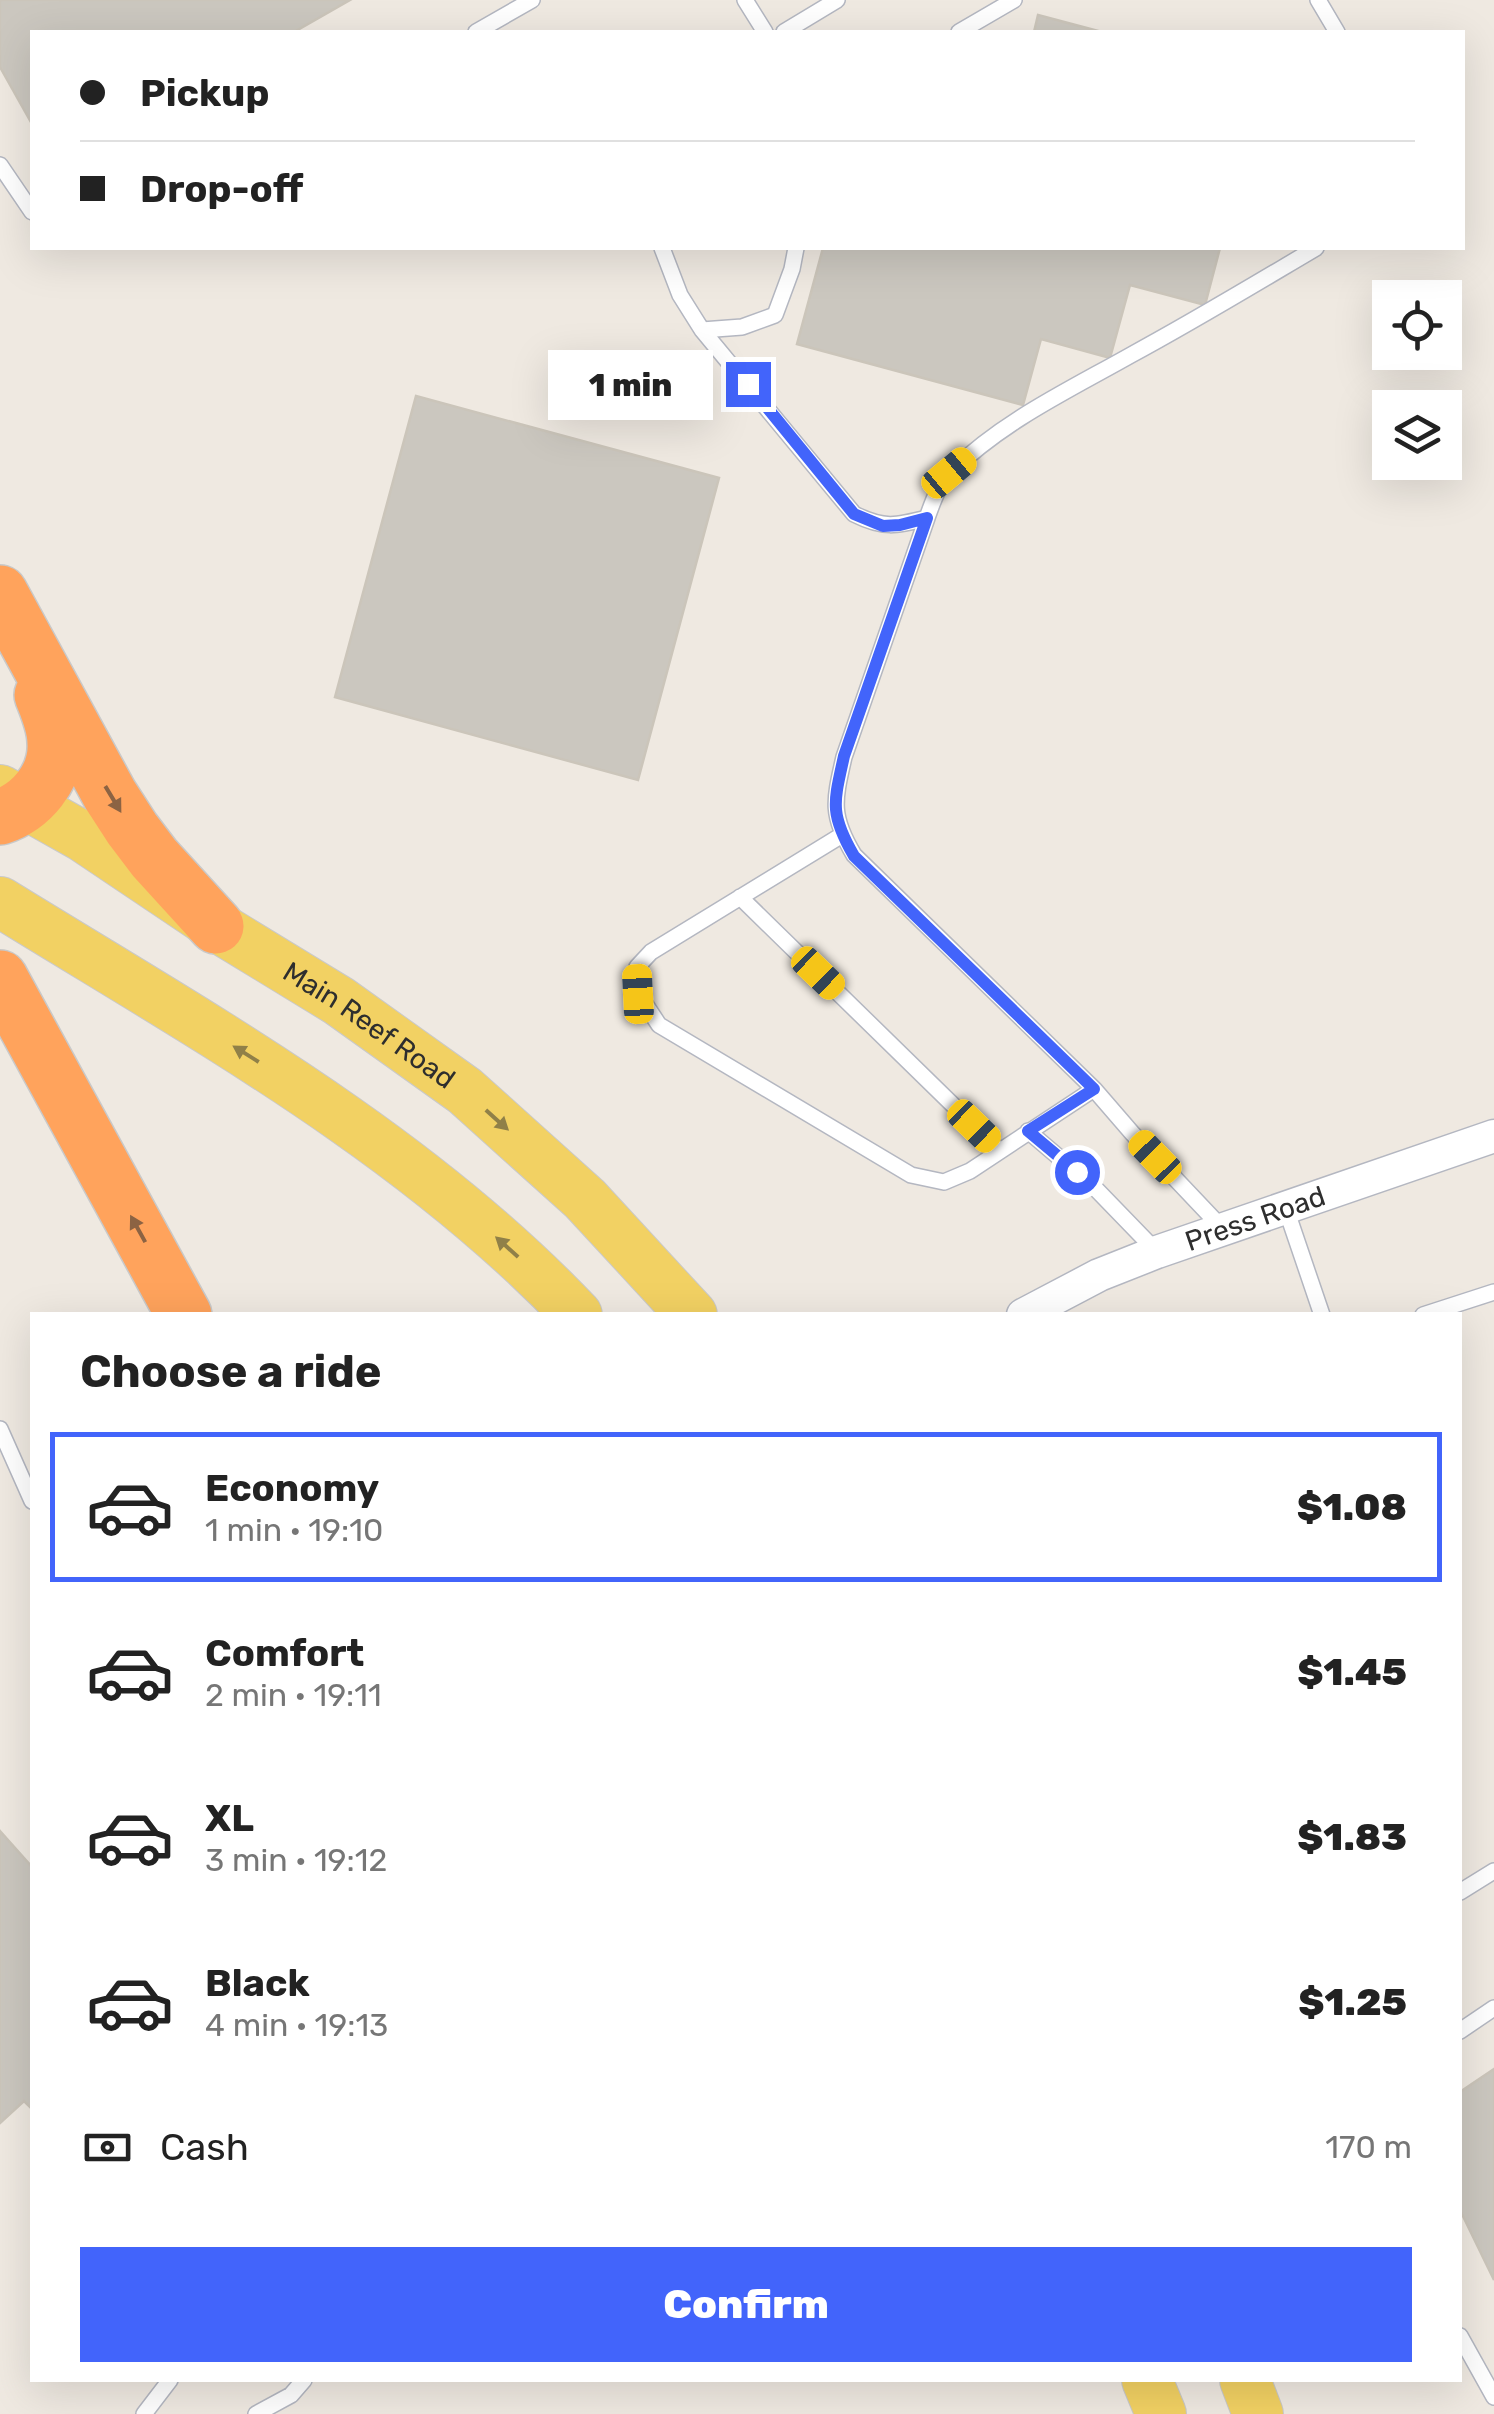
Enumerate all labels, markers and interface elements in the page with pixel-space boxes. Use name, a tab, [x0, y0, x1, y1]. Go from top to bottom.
text: Pickup	[140, 70, 269, 116]
text: Drop-off	[140, 166, 303, 212]
map controls	[1372, 280, 1462, 480]
button: locate	[1372, 280, 1462, 370]
callout: 1 min	[548, 349, 713, 419]
route end	[726, 362, 771, 407]
text: 1 min	[589, 366, 672, 404]
button: layers	[1372, 390, 1462, 480]
car	[916, 442, 982, 504]
one-way arrow	[104, 785, 121, 813]
car	[786, 941, 850, 1005]
street label: Main Reef Road	[277, 955, 462, 1095]
car	[621, 963, 655, 1025]
one-way arrow	[232, 1046, 260, 1064]
car	[942, 1094, 1006, 1158]
one-way arrow	[485, 1108, 509, 1131]
car	[1123, 1125, 1187, 1189]
route start	[1055, 1150, 1100, 1195]
street label: Press Road	[1181, 1179, 1329, 1258]
one-way arrow	[130, 1214, 147, 1243]
one-way arrow	[495, 1236, 520, 1258]
text: Choose a ride	[80, 1345, 382, 1398]
icon: car	[85, 1462, 175, 1552]
text: Economy	[205, 1465, 379, 1511]
text: $1.08	[1297, 1484, 1407, 1530]
text: 1 min · 19:10	[205, 1511, 383, 1549]
icon: car	[85, 1627, 175, 1717]
text: Comfort	[205, 1630, 364, 1676]
text: $1.45	[1297, 1649, 1407, 1695]
text: 2 min · 19:11	[205, 1676, 382, 1714]
icon: car	[85, 1792, 175, 1882]
text: XL	[205, 1795, 254, 1841]
text: $1.83	[1297, 1814, 1407, 1860]
text: 3 min · 19:12	[205, 1841, 387, 1879]
icon: car	[85, 1957, 175, 2047]
text: Black	[205, 1960, 310, 2006]
text: $1.25	[1298, 1979, 1407, 2025]
text: 4 min · 19:13	[205, 2006, 388, 2044]
icon: cash	[80, 2120, 135, 2175]
text: Cash	[160, 2124, 249, 2170]
text: 170 m	[1325, 2128, 1412, 2166]
button: Confirm	[80, 2247, 1412, 2362]

